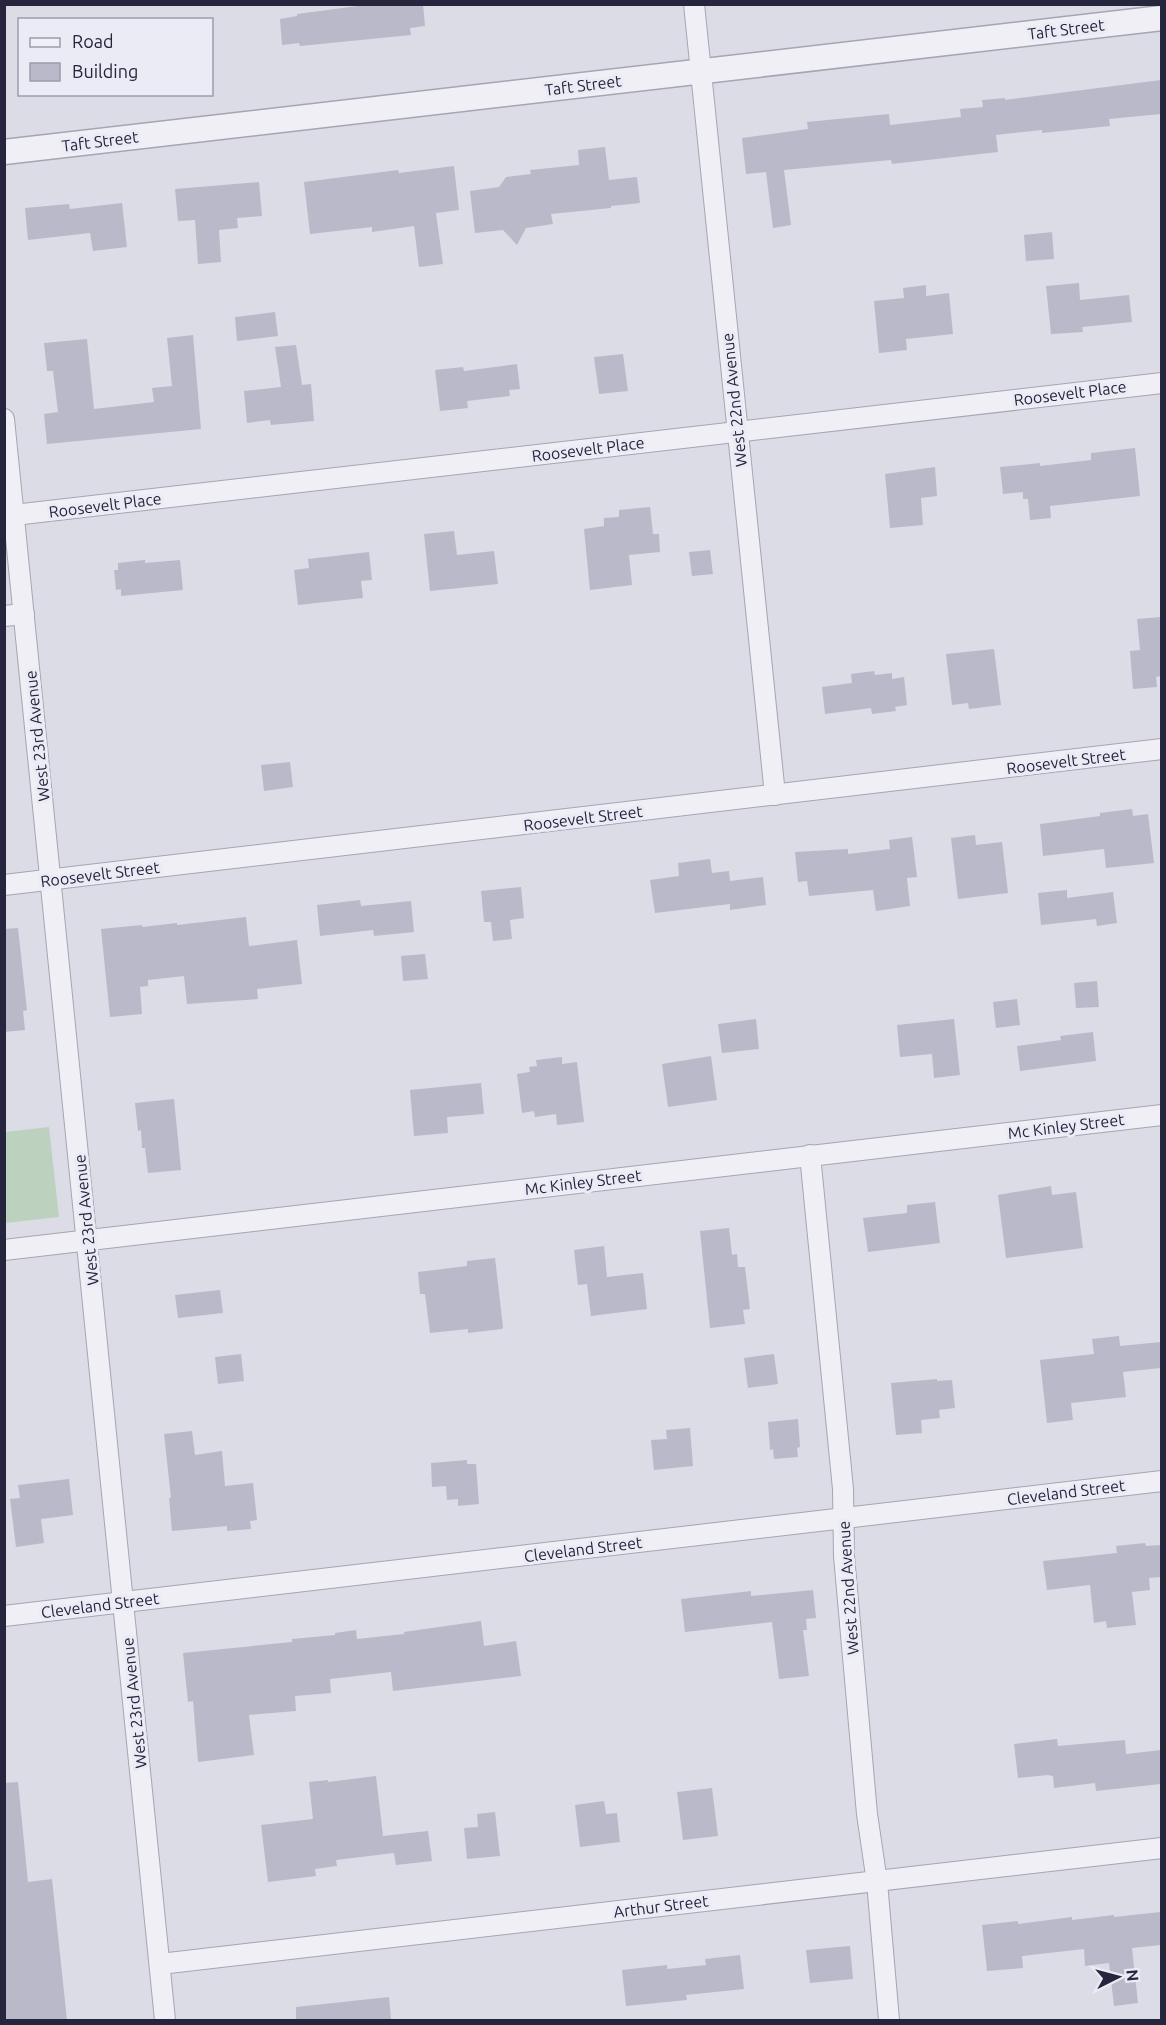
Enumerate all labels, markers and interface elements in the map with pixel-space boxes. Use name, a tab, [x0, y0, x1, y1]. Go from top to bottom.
street label: Taft Street	[1027, 15, 1106, 43]
legend	[18, 18, 213, 96]
text: Road	[72, 31, 114, 51]
text: Building	[72, 61, 138, 81]
street label: Taft Street	[544, 71, 623, 99]
street label: Taft Street	[61, 127, 140, 155]
street label: West 22nd Avenue	[718, 332, 750, 468]
street label: Roosevelt Place	[1013, 377, 1127, 409]
street label: Roosevelt Place	[531, 433, 645, 465]
street label: Roosevelt Place	[48, 489, 162, 521]
street label: West 23rd Avenue	[21, 670, 53, 802]
street label: Roosevelt Street	[1005, 745, 1127, 777]
street label: Roosevelt Street	[522, 802, 644, 834]
street label: Roosevelt Street	[39, 858, 161, 890]
street label: Mc Kinley Street	[1007, 1110, 1126, 1142]
street label: West 23rd Avenue	[70, 1154, 102, 1286]
street label: Mc Kinley Street	[524, 1166, 643, 1198]
street label: Cleveland Street	[1006, 1476, 1127, 1508]
street label: West 22nd Avenue	[834, 1520, 862, 1656]
street label: Cleveland Street	[523, 1533, 644, 1565]
street label: Cleveland Street	[40, 1589, 161, 1621]
street label: West 23rd Avenue	[118, 1637, 150, 1769]
street label: Arthur Street	[613, 1891, 710, 1921]
north arrow	[1088, 1947, 1148, 2007]
text: N	[1123, 1969, 1142, 1982]

